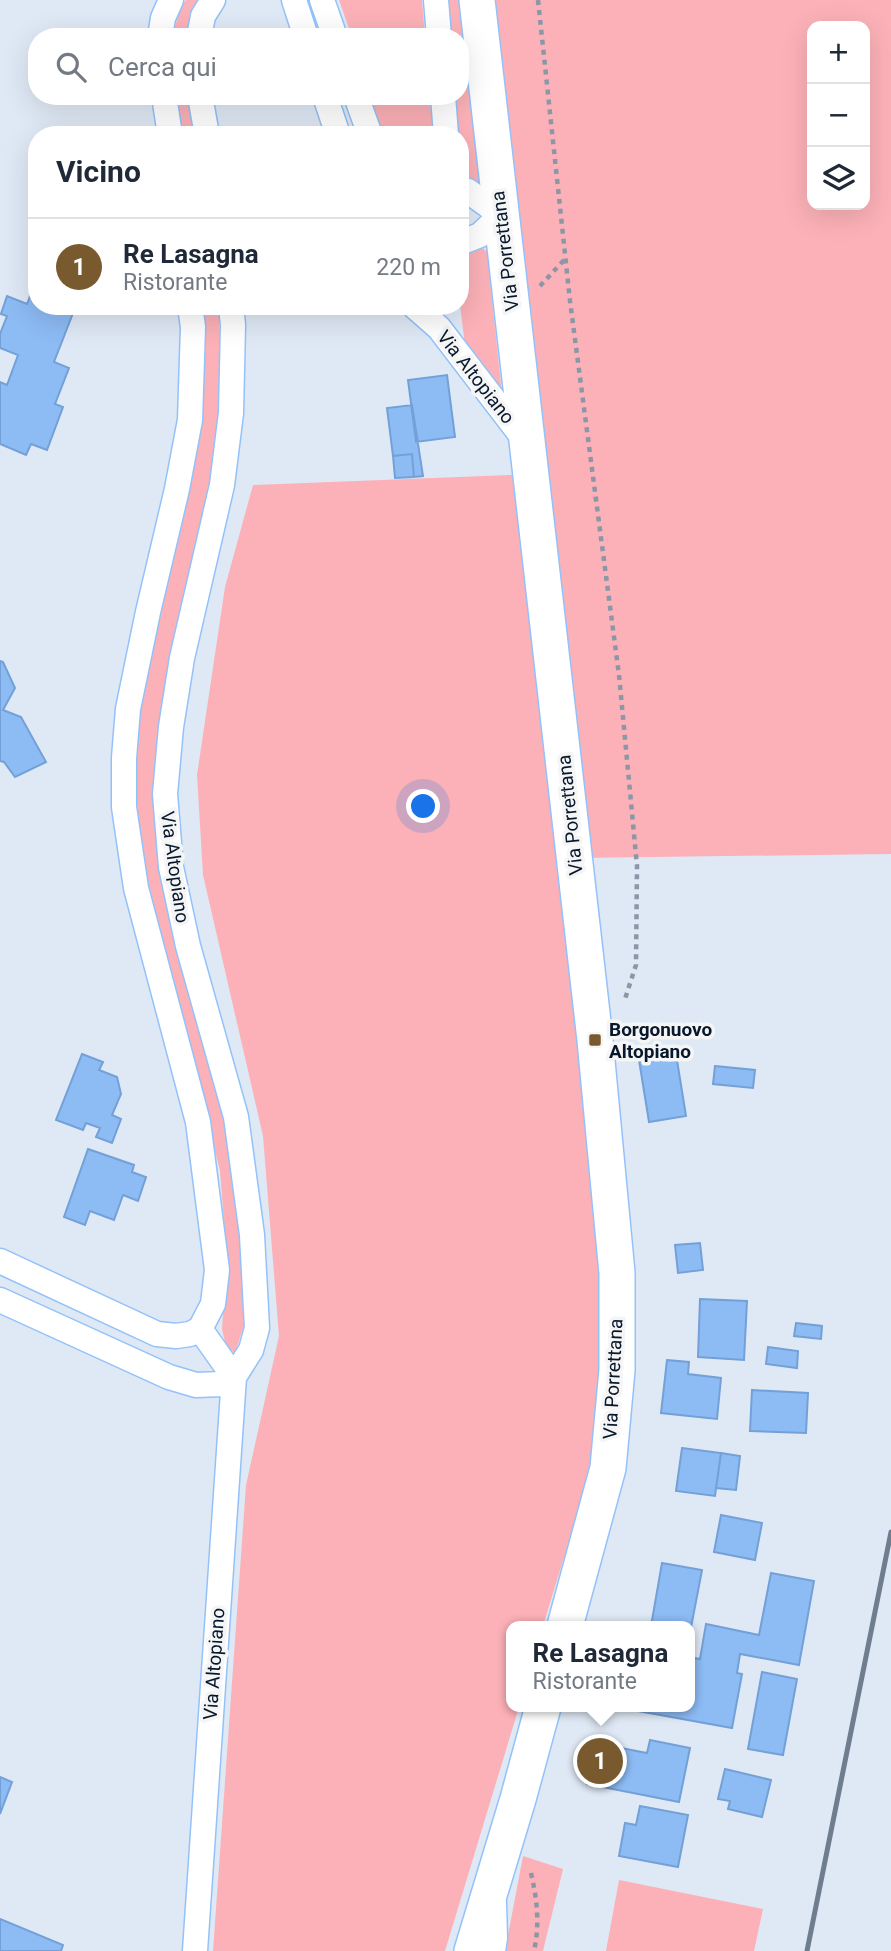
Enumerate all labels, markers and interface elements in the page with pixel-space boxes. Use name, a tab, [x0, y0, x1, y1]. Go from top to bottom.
map controls	[807, 21, 870, 210]
button: +	[807, 21, 870, 84]
search box	[28, 28, 469, 105]
icon: search	[52, 48, 90, 86]
text: Cerca qui	[108, 52, 217, 82]
button: −	[807, 84, 870, 147]
button: layers	[807, 147, 870, 210]
text: Vicino	[56, 154, 141, 189]
street label: Via Porrettana	[486, 190, 524, 312]
text: Re Lasagna	[123, 239, 259, 269]
text: 1	[72, 254, 86, 281]
text: 220 m	[376, 254, 441, 281]
text: Ristorante	[123, 269, 227, 296]
street label: Via Altopiano	[432, 326, 520, 428]
street label: Via Porrettana	[552, 754, 588, 876]
your location	[406, 789, 440, 823]
street label: Via Altopiano	[156, 810, 194, 924]
place label: Borgonuovo Altopiano	[609, 1018, 713, 1063]
marker: Borgonuovo Altopiano	[587, 1032, 603, 1048]
street label: Via Porrettana	[598, 1318, 628, 1440]
street label: Via Altopiano	[199, 1607, 229, 1721]
popup	[506, 1621, 695, 1712]
text: Re Lasagna	[533, 1638, 668, 1668]
text: Ristorante	[533, 1668, 637, 1695]
pin: 1	[577, 1735, 623, 1787]

